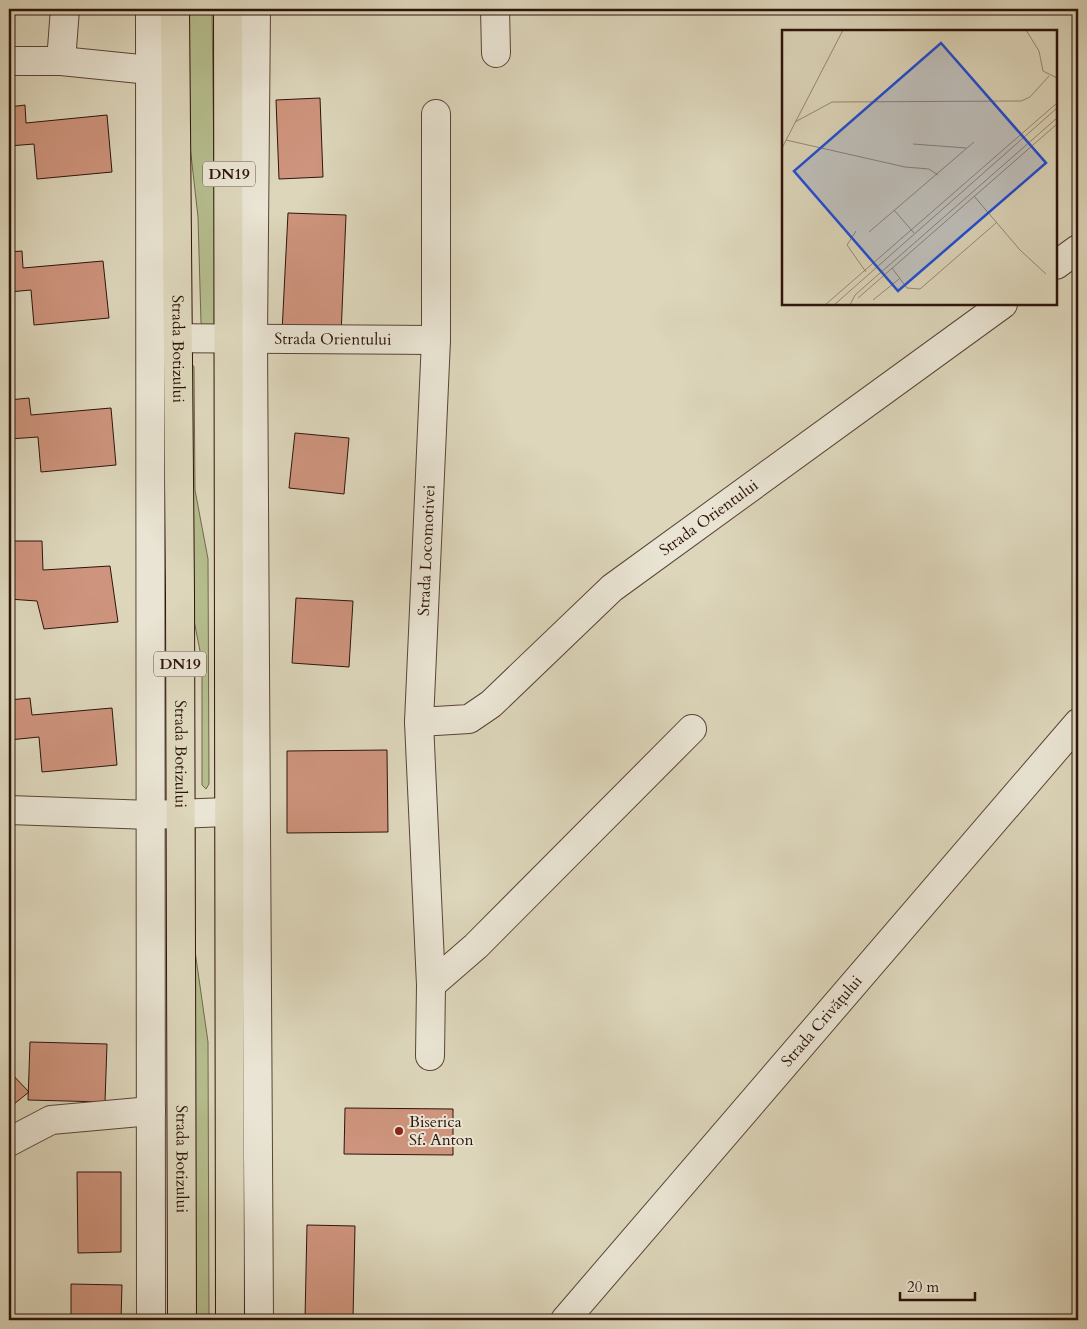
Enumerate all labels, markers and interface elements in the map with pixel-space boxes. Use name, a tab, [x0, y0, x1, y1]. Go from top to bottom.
inset map	[782, 30, 1057, 305]
road number: DN19	[203, 162, 255, 186]
street label: Strada Botizului	[166, 295, 189, 404]
street label: Strada Orientului	[274, 328, 392, 351]
street label: Strada Orientului	[655, 474, 763, 561]
street label: Strada Locomotivei	[413, 484, 441, 617]
road number: DN19	[154, 652, 206, 676]
street label: Strada Botizului	[169, 700, 192, 808]
street label: Strada Crivățului	[776, 970, 868, 1072]
street label: Strada Botizului	[170, 1105, 193, 1213]
place label: Biserica Sf. Anton	[409, 1111, 474, 1151]
marker: Biserica Sf. Anton	[393, 1125, 405, 1137]
scale bar	[900, 1269, 974, 1301]
text: 20 m	[907, 1277, 939, 1297]

